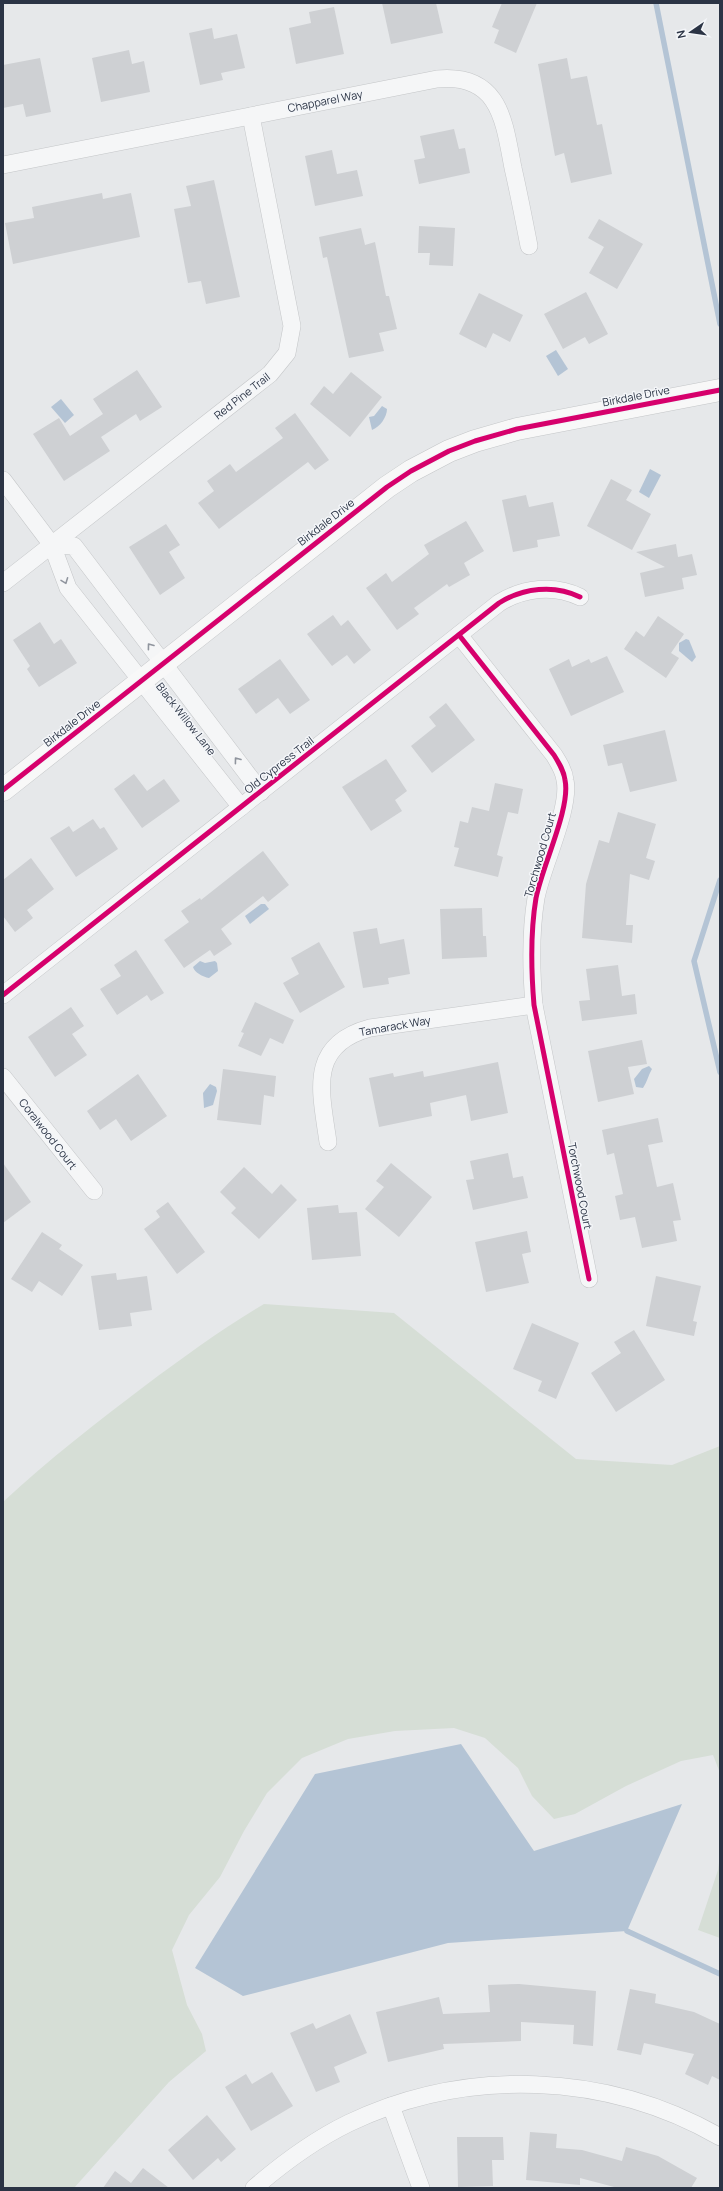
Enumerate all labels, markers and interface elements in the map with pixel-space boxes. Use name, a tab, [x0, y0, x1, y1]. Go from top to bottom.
north arrow	[671, 12, 711, 52]
text: N	[673, 29, 689, 40]
street label: Chapparel Way	[286, 86, 364, 115]
street label: Red Pine Trail	[211, 369, 273, 422]
street label: Birkdale Drive	[601, 382, 671, 409]
street label: Birkdale Drive	[294, 494, 358, 549]
one-way arrow	[61, 578, 69, 585]
one-way arrow	[148, 643, 155, 650]
street label: Black Willow Lane	[153, 679, 220, 759]
street label: Birkdale Drive	[40, 695, 104, 750]
street label: Old Cypress Trail	[241, 733, 317, 797]
one-way arrow	[235, 758, 242, 765]
street label: Torchwood Court	[520, 811, 559, 899]
street label: Tamarack Way	[358, 1012, 432, 1039]
street label: Coralwood Court	[16, 1095, 81, 1172]
street label: Torchwood Court	[565, 1141, 596, 1230]

